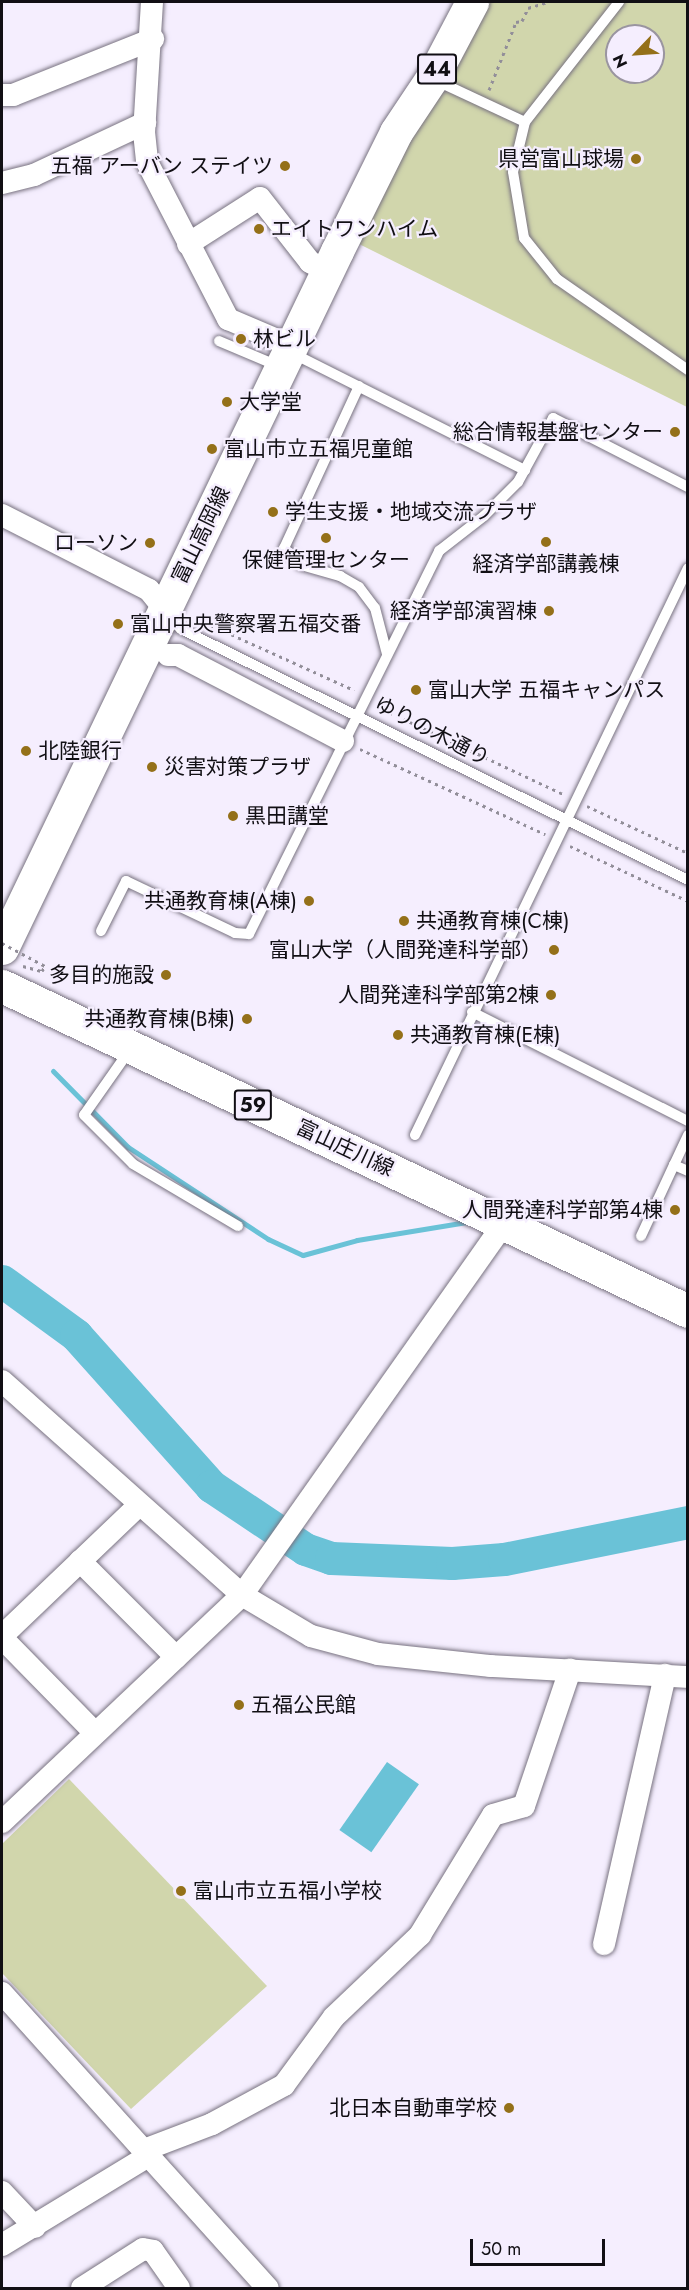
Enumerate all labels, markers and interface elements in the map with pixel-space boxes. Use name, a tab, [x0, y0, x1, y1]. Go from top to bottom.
north arrow	[605, 24, 665, 84]
text: N	[607, 50, 633, 72]
road number: 44	[416, 52, 458, 86]
place label: 県営富山球場	[498, 146, 624, 172]
marker: 県営富山球場	[629, 152, 643, 166]
place label: 五福 アーバン ステイツ	[52, 153, 273, 179]
marker: 五福 アーバン ステイツ	[278, 159, 292, 173]
place label: エイトワンハイム	[271, 216, 439, 242]
marker: エイトワンハイム	[252, 222, 266, 236]
place label: 林ビル	[253, 326, 316, 352]
marker: 林ビル	[234, 332, 248, 346]
place label: 大学堂	[239, 389, 302, 415]
marker: 大学堂	[220, 395, 234, 409]
place label: 総合情報基盤センター	[453, 419, 663, 445]
marker: 総合情報基盤センター	[668, 425, 682, 439]
place label: 富山市立五福児童館	[224, 436, 413, 462]
marker: 富山市立五福児童館	[205, 442, 219, 456]
street label: 富山高岡線	[167, 482, 235, 588]
place label: 学生支援・地域交流プラザ	[285, 499, 537, 525]
marker: 学生支援・地域交流プラザ	[266, 505, 280, 519]
place label: ローソン	[54, 530, 138, 556]
marker: 保健管理センター	[319, 531, 333, 545]
marker: 経済学部講義棟	[539, 535, 553, 549]
marker: ローソン	[143, 536, 157, 550]
place label: 保健管理センター	[242, 547, 410, 573]
place label: 経済学部講義棟	[473, 551, 619, 577]
place label: 経済学部演習棟	[390, 598, 537, 624]
marker: 経済学部演習棟	[542, 604, 556, 618]
place label: 富山中央警察署五福交番	[130, 611, 361, 637]
marker: 富山中央警察署五福交番	[111, 617, 125, 631]
place label: 富山大学 五福キャンパス	[428, 677, 665, 703]
marker: 富山大学 五福キャンパス	[409, 683, 423, 697]
street label: ゆりの木通り	[370, 691, 494, 771]
place label: 北陸銀行	[38, 738, 122, 764]
marker: 北陸銀行	[19, 744, 33, 758]
place label: 災害対策プラザ	[164, 754, 311, 780]
marker: 災害対策プラザ	[145, 760, 159, 774]
place label: 黒田講堂	[245, 803, 329, 829]
marker: 黒田講堂	[226, 809, 240, 823]
place label: 共通教育棟(A棟)	[144, 888, 297, 914]
marker: 共通教育棟(A棟)	[302, 894, 316, 908]
place label: 共通教育棟(C棟)	[416, 908, 569, 934]
marker: 共通教育棟(C棟)	[397, 914, 411, 928]
place label: 富山大学（人間発達科学部）	[269, 937, 542, 963]
marker: 富山大学（人間発達科学部）	[547, 943, 561, 957]
place label: 多目的施設	[49, 962, 154, 988]
marker: 多目的施設	[159, 968, 173, 982]
place label: 人間発達科学部第2棟	[338, 982, 539, 1008]
marker: 人間発達科学部第2棟	[544, 988, 558, 1002]
place label: 共通教育棟(B棟)	[84, 1006, 235, 1032]
marker: 共通教育棟(B棟)	[240, 1012, 254, 1026]
place label: 共通教育棟(E棟)	[410, 1022, 561, 1048]
marker: 共通教育棟(E棟)	[391, 1028, 405, 1042]
road number: 59	[234, 1088, 272, 1122]
street label: 富山庄川線	[292, 1114, 398, 1182]
place label: 人間発達科学部第4棟	[462, 1197, 663, 1223]
marker: 人間発達科学部第4棟	[668, 1203, 682, 1217]
place label: 五福公民館	[251, 1692, 356, 1718]
marker: 五福公民館	[232, 1698, 246, 1712]
place label: 富山市立五福小学校	[193, 1878, 382, 1904]
marker: 富山市立五福小学校	[174, 1884, 188, 1898]
place label: 北日本自動車学校	[329, 2095, 497, 2121]
marker: 北日本自動車学校	[502, 2101, 516, 2115]
scale bar	[473, 2227, 608, 2265]
text: 50 m	[481, 2236, 521, 2262]

